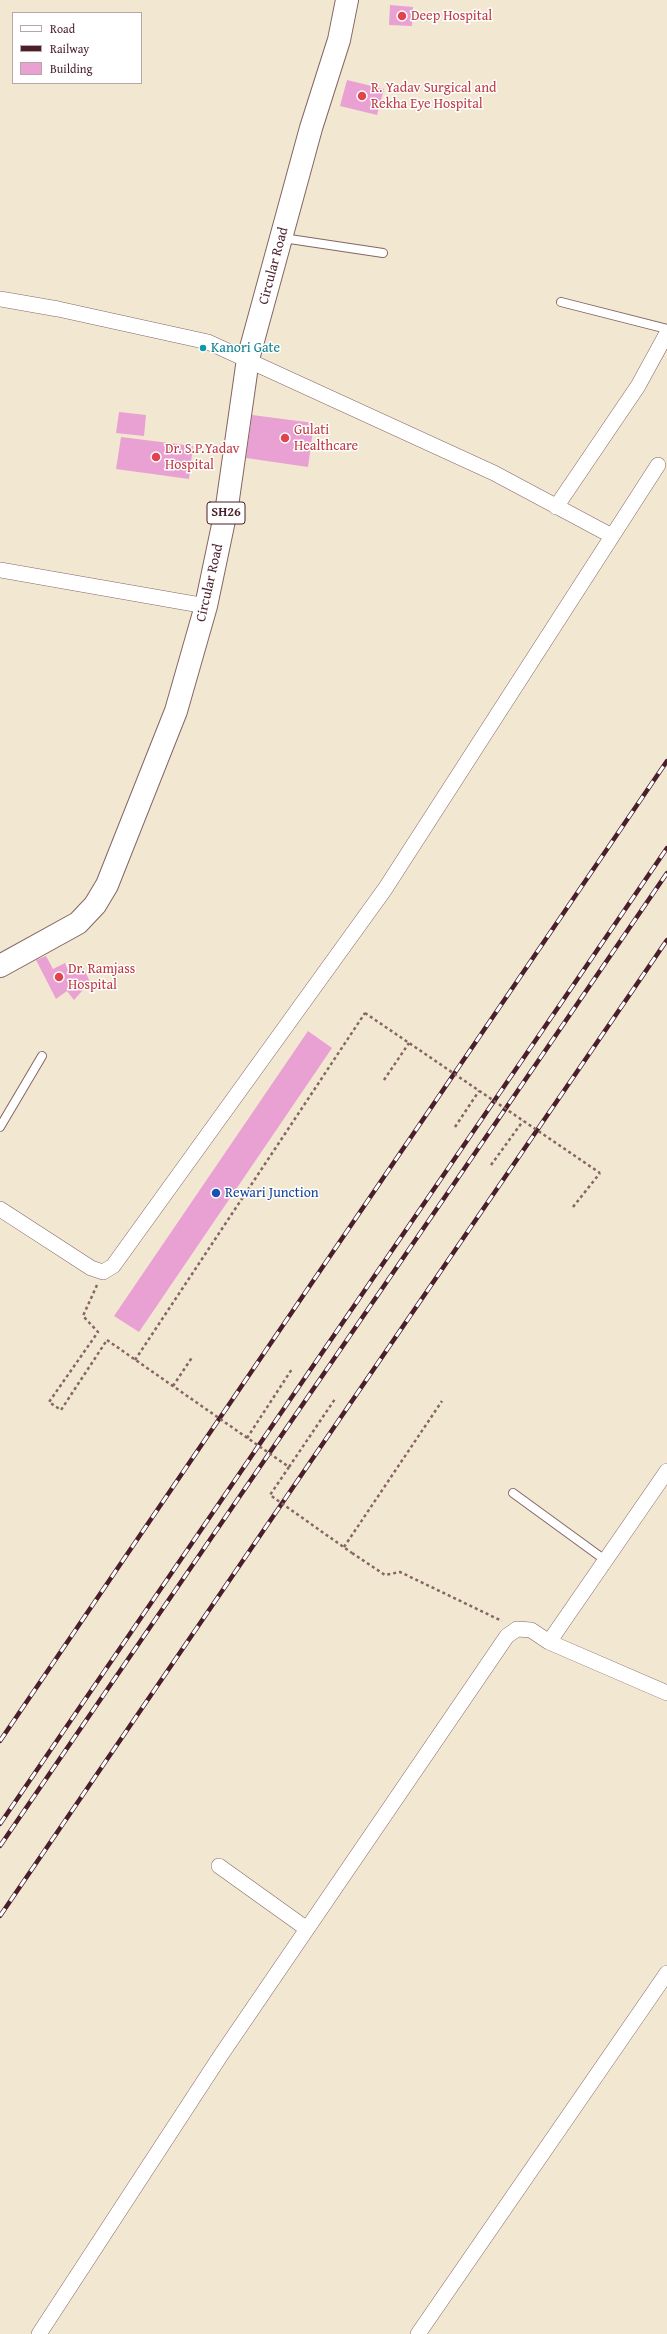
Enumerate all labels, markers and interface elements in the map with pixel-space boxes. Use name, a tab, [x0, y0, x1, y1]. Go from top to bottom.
place label: Deep Hospital	[411, 8, 492, 24]
marker: Deep Hospital	[396, 10, 408, 22]
legend	[12, 12, 142, 84]
text: Road	[50, 20, 75, 37]
text: Railway	[50, 40, 89, 57]
text: Building	[50, 60, 93, 77]
place label: R. Yadav Surgical and Rekha Eye Hospital	[371, 80, 497, 112]
marker: R. Yadav Surgical and Rekha Eye Hospital	[356, 90, 368, 102]
street label: Circular Road	[256, 225, 292, 307]
place label: Kanori Gate	[211, 340, 280, 356]
marker: Kanori Gate	[198, 343, 208, 353]
place label: Gulati Healthcare	[294, 422, 358, 454]
marker: Gulati Healthcare	[279, 432, 291, 444]
place label: Dr. S.P.Yadav Hospital	[165, 441, 240, 474]
marker: Dr. S.P.Yadav Hospital	[150, 451, 162, 463]
road number: SH26	[207, 502, 245, 524]
street label: Circular Road	[193, 542, 227, 624]
place label: Dr. Ramjass Hospital	[68, 961, 135, 994]
marker: Dr. Ramjass Hospital	[53, 971, 65, 983]
place label: Rewari Junction	[225, 1185, 319, 1201]
marker: Rewari Junction	[210, 1187, 222, 1199]

